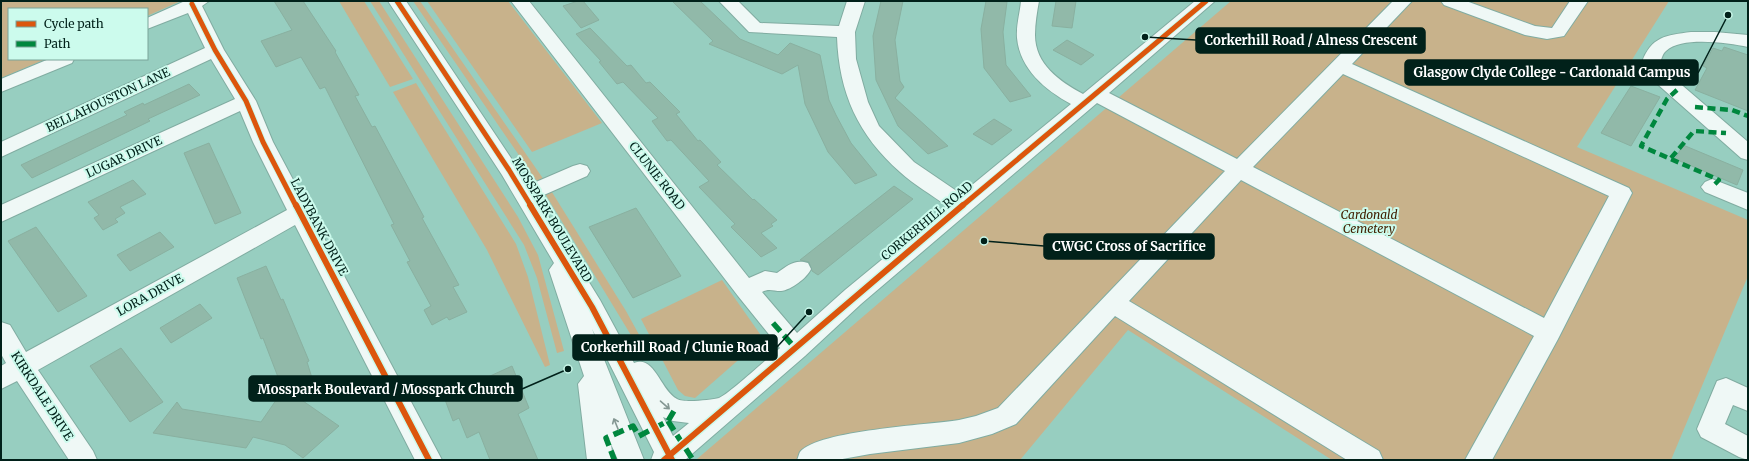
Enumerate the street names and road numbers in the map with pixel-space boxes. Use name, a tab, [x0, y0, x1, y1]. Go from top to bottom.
street label: BELLAHOUSTON LANE	[43, 64, 173, 135]
street label: LUGAR DRIVE	[84, 132, 164, 181]
street label: CLUNIE ROAD	[626, 139, 689, 213]
street label: MOSSPARK BOULEVARD	[509, 155, 596, 285]
street label: LADYBANK DRIVE	[288, 176, 352, 278]
street label: CORKERHILL ROAD	[878, 178, 976, 263]
street label: LORA DRIVE	[114, 270, 186, 319]
street label: KIRKDALE DRIVE	[8, 349, 77, 443]

